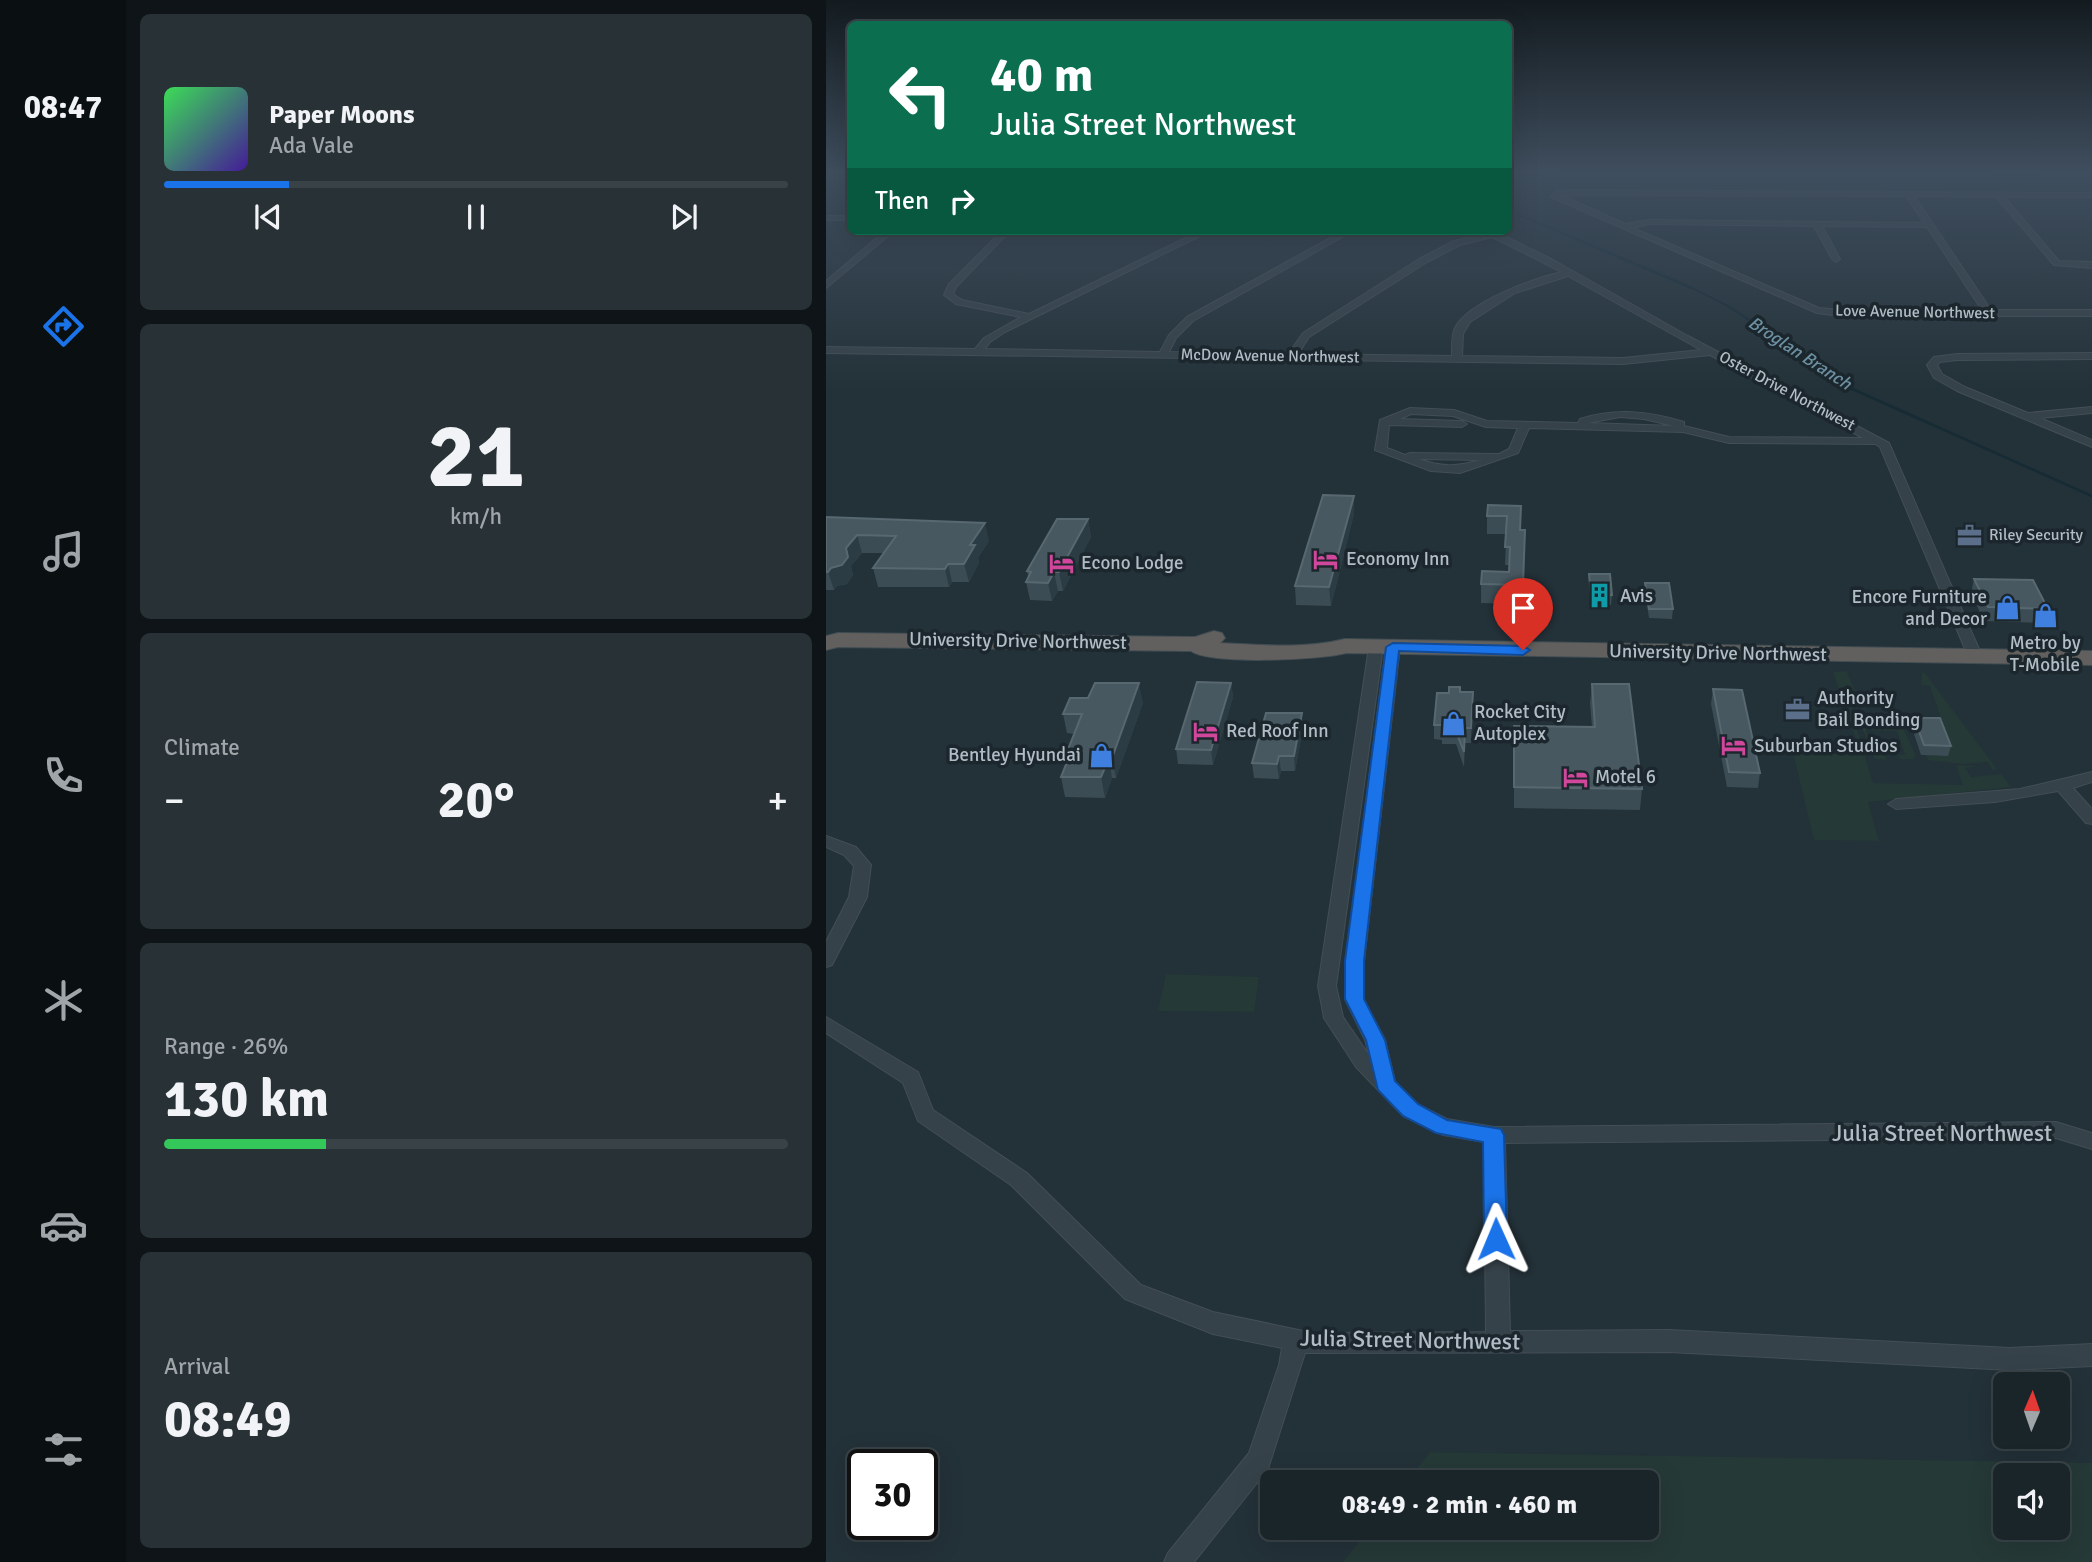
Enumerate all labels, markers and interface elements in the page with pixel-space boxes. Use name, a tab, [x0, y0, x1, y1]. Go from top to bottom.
text: 40 m	[990, 45, 1093, 105]
icon: left	[875, 49, 966, 140]
text: 08:47	[24, 88, 102, 127]
text: Paper Moons	[269, 99, 415, 131]
text: Julia Street Northwest	[990, 105, 1296, 144]
text: Ada Vale	[269, 131, 354, 160]
icon: right	[943, 182, 981, 220]
text: Then	[875, 185, 929, 217]
icon: previous	[249, 198, 287, 236]
icon: pause	[457, 198, 495, 236]
icon: next	[665, 198, 703, 236]
street label: Love Avenue Northwest	[1835, 301, 1995, 323]
icon: directions	[39, 302, 88, 351]
water label: Broglan Branch	[1744, 312, 1857, 395]
street label: McDow Avenue Northwest	[1180, 344, 1360, 368]
street label: Oster Drive Northwest	[1716, 347, 1859, 435]
text: 21	[427, 400, 525, 513]
text: km/h	[450, 502, 502, 531]
office icon: Riley Security	[1955, 521, 1983, 549]
place label: Riley Security	[1989, 525, 2084, 545]
icon: music	[39, 527, 88, 576]
hotel icon: Economy Inn	[1312, 545, 1340, 573]
place label: Economy Inn	[1346, 547, 1450, 571]
hotel icon: Econo Lodge	[1047, 549, 1075, 577]
place label: Econo Lodge	[1081, 551, 1184, 575]
pin	[1493, 578, 1553, 650]
building icon: Avis	[1586, 582, 1614, 610]
place label: Avis	[1620, 584, 1653, 608]
place label: Encore Furniture and Decor	[1851, 585, 1987, 631]
icon: arrive	[1504, 589, 1542, 627]
shop icon: Encore Furniture and Decor	[1993, 594, 2021, 622]
shop icon: Metro by T-Mobile	[2031, 601, 2059, 629]
street label: University Drive Northwest	[909, 627, 1127, 655]
place label: Metro by T-Mobile	[2009, 631, 2081, 677]
street label: University Drive Northwest	[1609, 639, 1827, 667]
place label: Authority Bail Bonding	[1817, 686, 1920, 732]
office icon: Authority Bail Bonding	[1783, 695, 1811, 723]
place label: Rocket City Autoplex	[1474, 700, 1566, 746]
shop icon: Rocket City Autoplex	[1440, 709, 1468, 737]
hotel icon: Red Roof Inn	[1192, 717, 1220, 745]
place label: Red Roof Inn	[1226, 719, 1329, 743]
hotel icon: Suburban Studios	[1720, 732, 1748, 760]
text: Climate	[164, 733, 240, 762]
place label: Suburban Studios	[1754, 734, 1898, 758]
shop icon: Bentley Hyundai	[1087, 741, 1115, 769]
place label: Bentley Hyundai	[948, 743, 1081, 767]
icon: phone	[39, 751, 88, 800]
hotel icon: Motel 6	[1561, 763, 1589, 791]
place label: Motel 6	[1595, 765, 1656, 789]
text: 20°	[438, 768, 514, 832]
text: −	[164, 777, 185, 824]
text: +	[767, 777, 788, 824]
icon: climate	[39, 976, 88, 1025]
text: Range · 26%	[164, 1032, 288, 1061]
text: 130 km	[164, 1067, 329, 1131]
street label: Julia Street Northwest	[1832, 1119, 2052, 1148]
icon: car	[39, 1201, 88, 1250]
position arrow	[1459, 1202, 1533, 1276]
street label: Julia Street Northwest	[1300, 1324, 1520, 1356]
text: Arrival	[164, 1352, 230, 1381]
north arrow	[1993, 1372, 2070, 1449]
map controls	[1993, 1372, 2070, 1540]
text: 08:49	[164, 1387, 292, 1451]
icon: filters	[39, 1425, 88, 1474]
speed limit sign: 30	[847, 1449, 938, 1540]
button: sound	[1993, 1463, 2070, 1540]
text: 08:49 · 2 min · 460 m	[1342, 1489, 1577, 1521]

